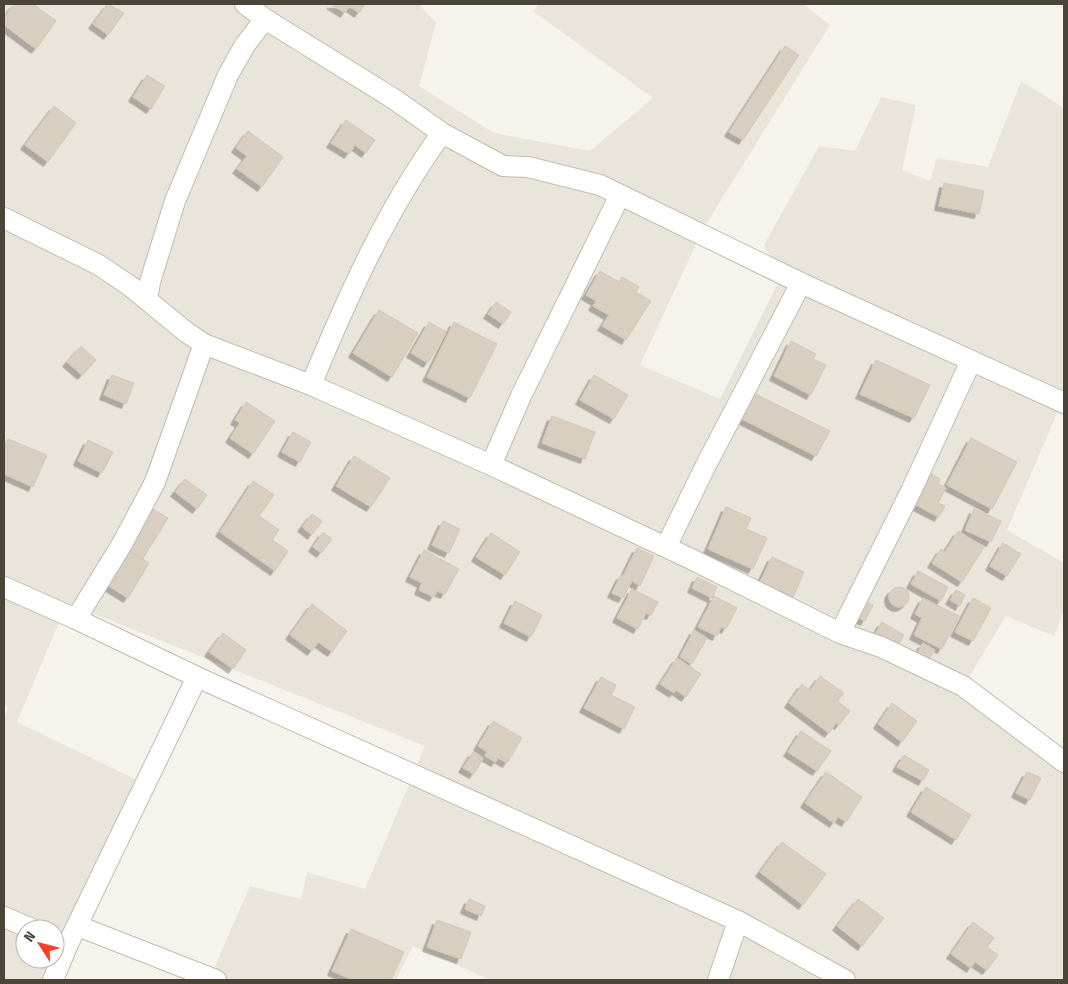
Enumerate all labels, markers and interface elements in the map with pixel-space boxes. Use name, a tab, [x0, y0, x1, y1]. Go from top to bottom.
north arrow	[15, 919, 65, 969]
text: N	[21, 928, 39, 945]

